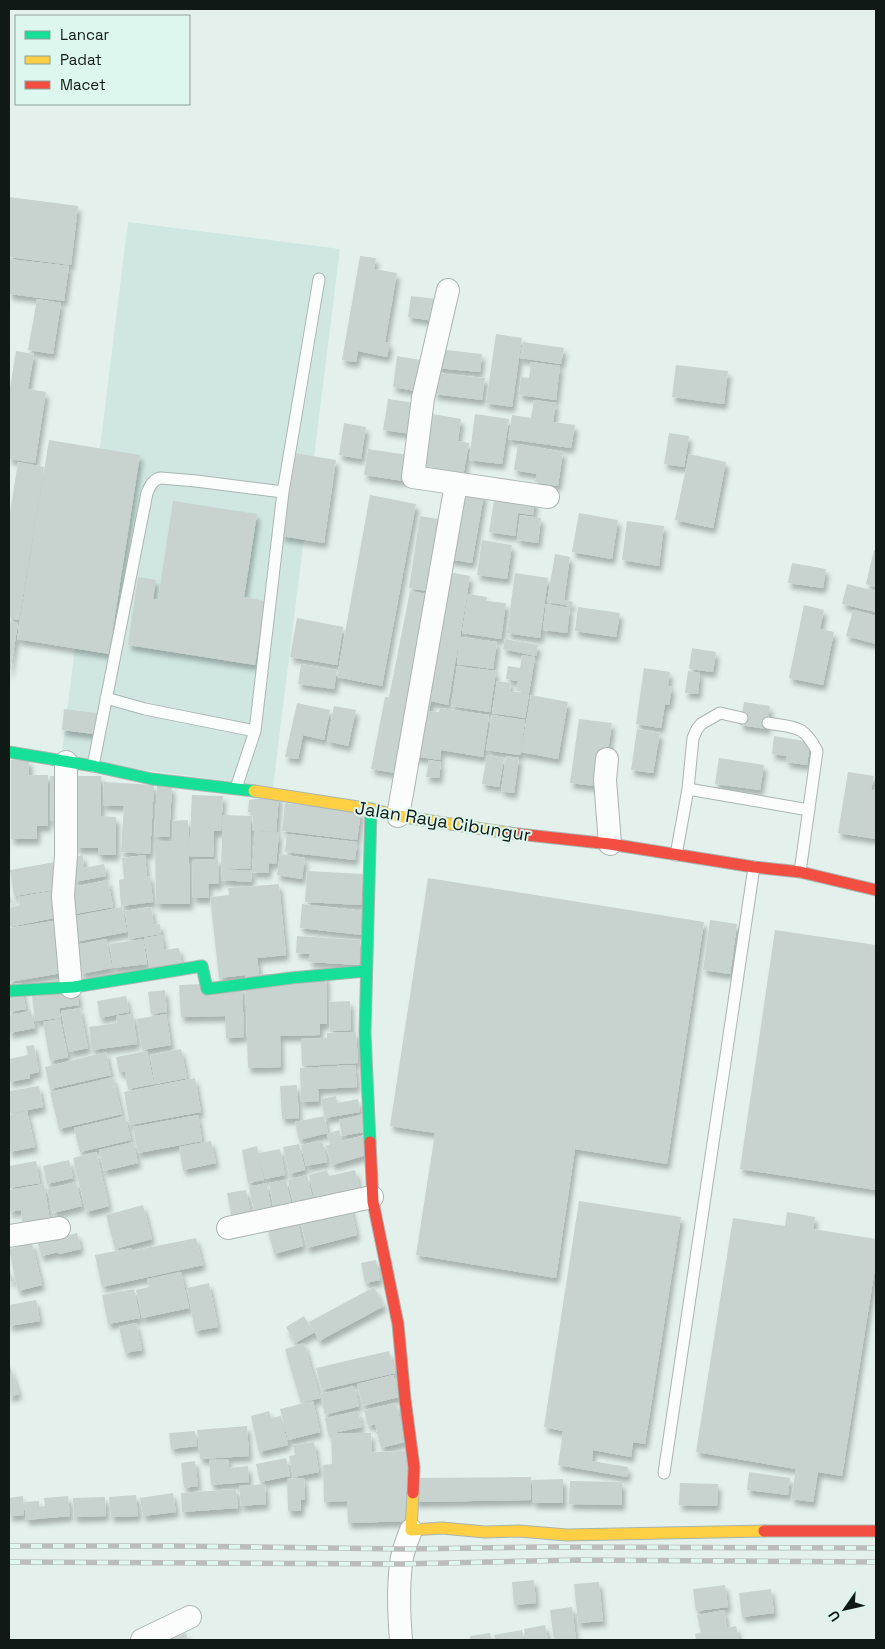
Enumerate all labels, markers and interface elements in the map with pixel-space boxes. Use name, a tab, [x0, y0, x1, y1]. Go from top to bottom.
legend	[15, 15, 190, 105]
text: Lancar	[60, 25, 110, 44]
text: Padat	[60, 50, 102, 69]
text: Macet	[60, 75, 106, 94]
street label: Jalan Raya Cibungur	[354, 796, 533, 846]
north arrow	[820, 1584, 870, 1634]
text: U	[824, 1607, 844, 1625]

